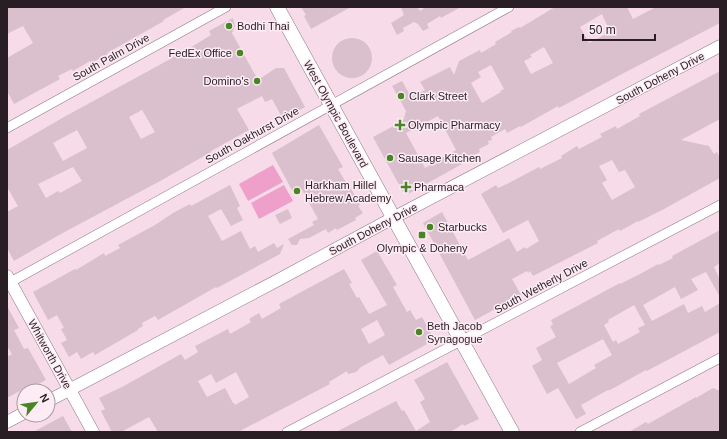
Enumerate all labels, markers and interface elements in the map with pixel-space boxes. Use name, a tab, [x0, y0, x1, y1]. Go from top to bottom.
scale bar	[583, 16, 655, 42]
place label: Bodhi Thai	[237, 20, 289, 32]
marker: Bodhi Thai	[224, 21, 234, 31]
text: 50 m	[589, 23, 616, 37]
street label: South Palm Drive	[71, 31, 151, 83]
place label: FedEx Office	[169, 47, 232, 59]
marker: FedEx Office	[235, 48, 245, 58]
street label: South Doheny Drive	[614, 50, 706, 106]
street label: West Olympic Boulevard	[302, 59, 370, 169]
place label: Domino's	[203, 75, 249, 87]
marker: Domino's	[252, 76, 262, 86]
place label: Clark Street	[409, 90, 467, 102]
marker: Clark Street	[396, 91, 406, 101]
street label: South Oakhurst Drive	[203, 104, 301, 166]
place label: Olympic Pharmacy	[408, 119, 501, 131]
marker: Olympic Pharmacy	[395, 120, 405, 130]
place label: Sausage Kitchen	[398, 152, 481, 164]
marker: Sausage Kitchen	[385, 153, 395, 163]
place label: Harkham Hillel Hebrew Academy	[305, 179, 392, 204]
place label: Pharmaca	[414, 181, 465, 193]
marker: Pharmaca	[401, 182, 411, 192]
marker: Harkham Hillel Hebrew Academy	[292, 186, 302, 196]
street label: South Doheny Drive	[327, 201, 419, 257]
place label: Starbucks	[438, 221, 487, 233]
marker: Starbucks	[425, 222, 435, 232]
marker: Olympic & Doheny	[417, 230, 427, 240]
place label: Olympic & Doheny	[376, 242, 468, 254]
street label: South Wetherly Drive	[492, 256, 590, 316]
street label: Whitworth Drive	[26, 317, 74, 391]
place label: Beth Jacob Synagogue	[427, 320, 483, 345]
marker: Beth Jacob Synagogue	[414, 327, 424, 337]
north arrow	[16, 383, 56, 423]
text: N	[38, 392, 52, 405]

